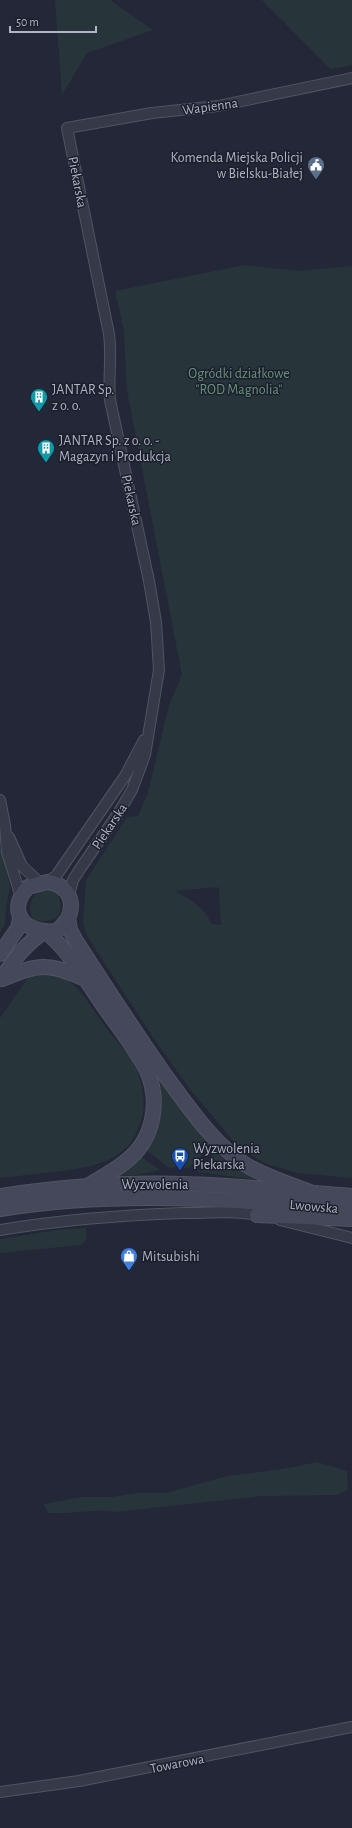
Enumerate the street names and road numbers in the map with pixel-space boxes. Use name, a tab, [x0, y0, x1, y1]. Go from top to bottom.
street label: Wapienna	[181, 96, 239, 118]
street label: Piekarska	[65, 155, 89, 209]
street label: Piekarska	[119, 473, 143, 528]
street label: Piekarska	[90, 801, 130, 852]
street label: Wyzwolenia	[121, 1178, 189, 1192]
street label: Lwowska	[289, 1198, 339, 1216]
street label: Towarowa	[149, 1752, 206, 1776]

